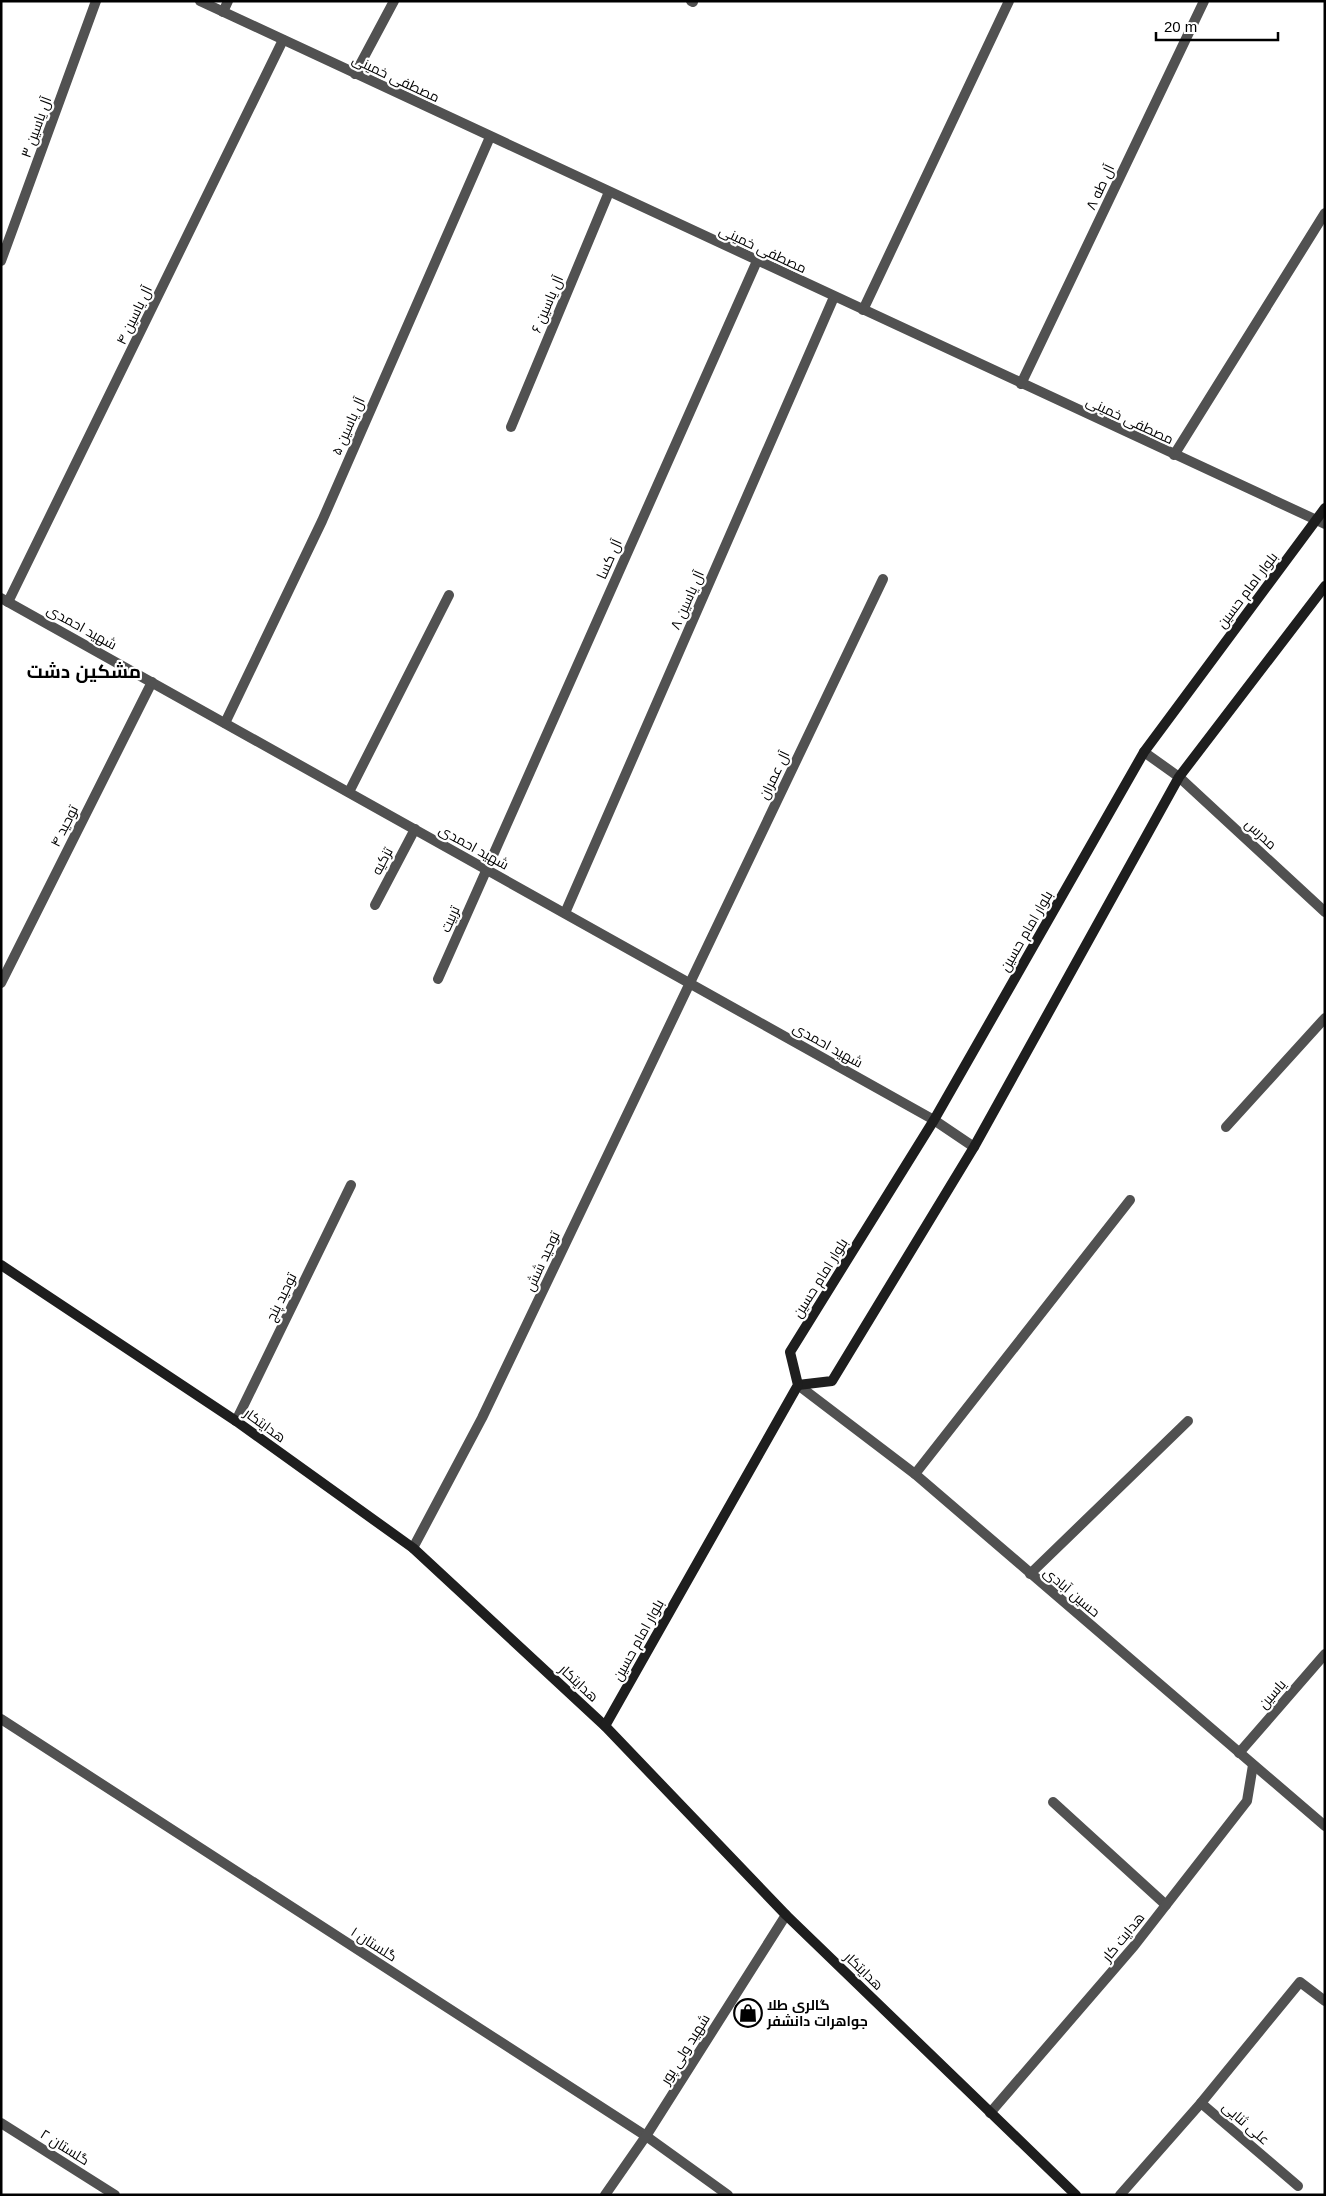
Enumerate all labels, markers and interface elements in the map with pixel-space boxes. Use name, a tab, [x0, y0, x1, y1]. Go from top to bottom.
scale bar	[1156, 10, 1278, 42]
text: 20 m	[1164, 18, 1197, 35]
street label: مصطفی خمینی	[350, 51, 442, 105]
street label: آل یاسین ۳	[18, 94, 55, 160]
street label: آل طه ۸	[1083, 162, 1118, 213]
street label: مصطفی خمینی	[717, 222, 809, 276]
street label: آل یاسین ۶	[528, 273, 567, 336]
street label: آل یاسین ۴	[113, 283, 156, 347]
street label: مصطفی خمینی	[1084, 393, 1176, 447]
street label: آل یاسین ۵	[328, 394, 369, 458]
street label: آل کسا	[593, 536, 626, 582]
street label: بلوار امام حسین	[1213, 549, 1282, 632]
street label: آل یاسین ۸	[667, 568, 708, 632]
street label: شهید احمدی	[44, 601, 120, 653]
district label: مشکین دشت	[27, 661, 141, 683]
street label: آل عمران	[755, 748, 794, 802]
street label: توحید ۴	[47, 802, 81, 849]
street label: مدرس	[1242, 815, 1280, 853]
street label: شهید احمدی	[436, 821, 512, 873]
street label: تزکیه	[368, 844, 396, 878]
street label: بلوار امام حسین	[996, 888, 1057, 975]
street label: تربیت	[437, 903, 463, 935]
street label: شهید احمدی	[790, 1019, 866, 1071]
street label: توحید شش	[521, 1228, 563, 1293]
street label: بلوار امام حسین	[789, 1235, 853, 1322]
street label: توحید پنج	[262, 1270, 301, 1325]
street label: هدایتکار	[240, 1404, 289, 1445]
street label: حسین آبادی	[1041, 1564, 1103, 1620]
street label: بلوار امام حسین	[609, 1596, 669, 1685]
street label: هدایتکار	[556, 1660, 602, 1705]
street label: یاسین	[1255, 1676, 1289, 1712]
street label: هدایت کار	[1098, 1909, 1147, 1965]
street label: گلستان ۱	[348, 1923, 400, 1965]
street label: هدایتکار	[841, 1948, 887, 1993]
place label: گالری طلا جواهرات دانشفر	[766, 1997, 868, 2030]
shop icon: گالری طلا جواهرات دانشفر	[733, 1998, 763, 2028]
street label: شهید ولی پور	[657, 2011, 715, 2089]
street label: علی ثنایی	[1219, 2098, 1273, 2148]
street label: گلستان ۲	[38, 2126, 92, 2168]

